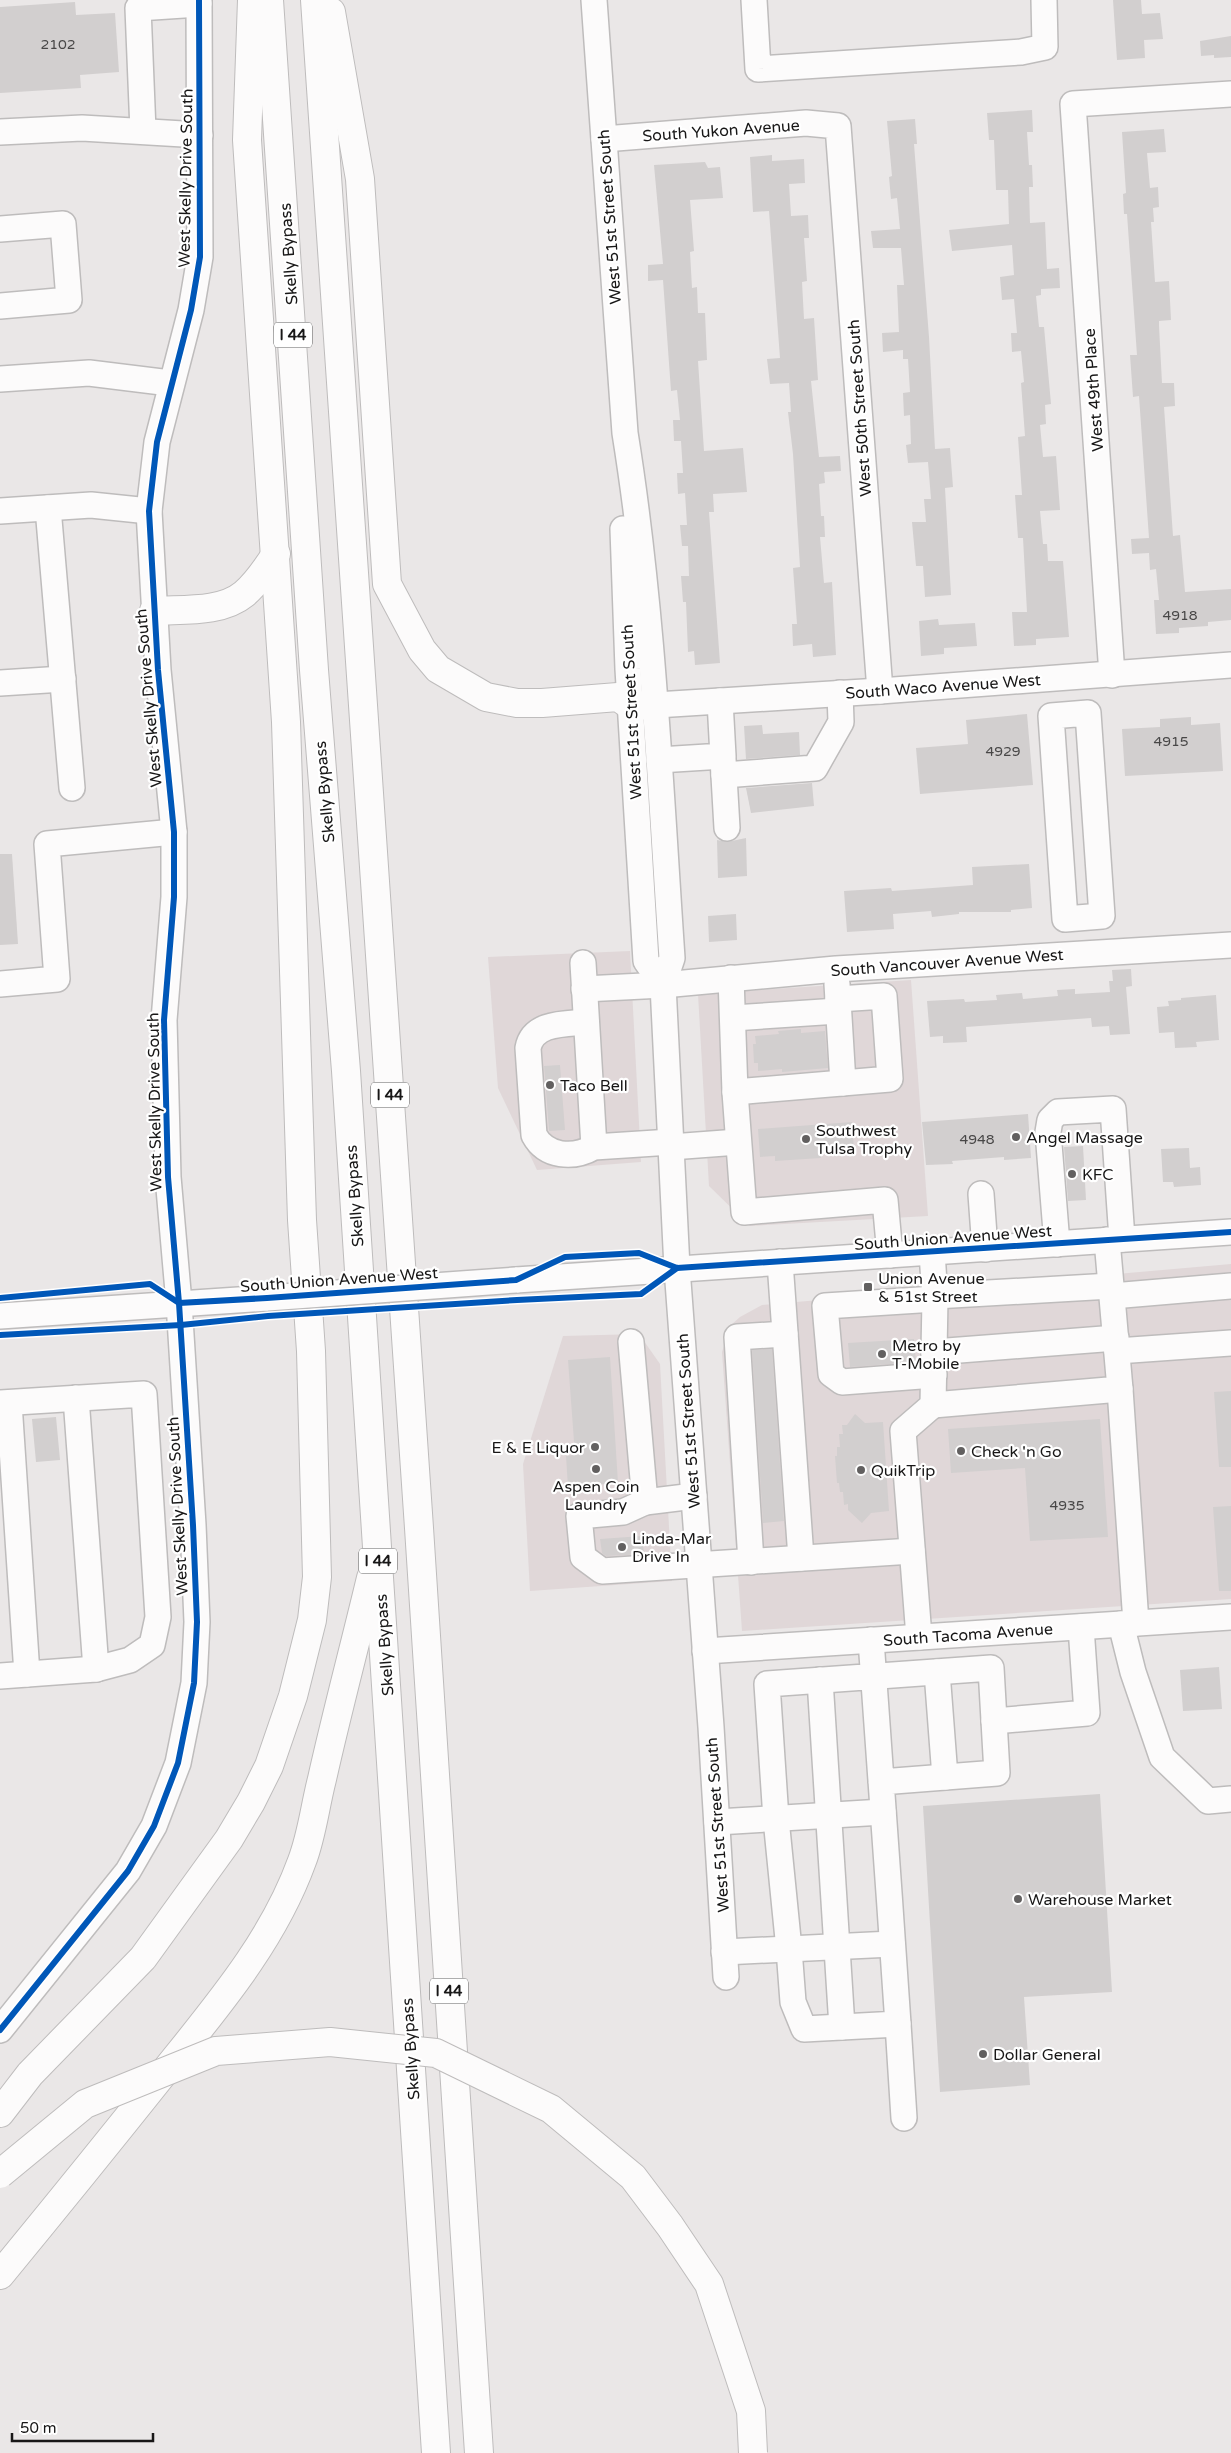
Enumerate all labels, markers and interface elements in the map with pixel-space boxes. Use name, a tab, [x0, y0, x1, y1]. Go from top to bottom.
house number: 2102	[40, 36, 76, 53]
street label: West Skelly Drive South	[174, 88, 198, 268]
street label: South Yukon Avenue	[642, 116, 800, 146]
street label: West 51st Street South	[594, 129, 626, 305]
street label: Skelly Bypass	[275, 202, 303, 306]
street label: West 50th Street South	[844, 319, 876, 497]
road number: I 44	[274, 322, 312, 348]
street label: West 49th Place	[1080, 328, 1108, 452]
house number: 4918	[1162, 607, 1198, 624]
street label: West Skelly Drive South	[131, 608, 167, 788]
street label: West 51st Street South	[617, 624, 647, 800]
street label: South Waco Avenue West	[845, 670, 1041, 704]
house number: 4915	[1153, 733, 1189, 750]
street label: Skelly Bypass	[311, 740, 339, 844]
house number: 4929	[985, 743, 1021, 760]
street label: South Vancouver Avenue West	[830, 945, 1064, 981]
street label: West Skelly Drive South	[143, 1012, 167, 1192]
place label: Taco Bell	[560, 1076, 628, 1096]
marker: Taco Bell	[544, 1079, 556, 1091]
road number: I 44	[371, 1082, 409, 1108]
place label: Southwest Tulsa Trophy	[816, 1121, 912, 1159]
place label: Angel Massage	[1026, 1128, 1143, 1148]
house number: 4948	[959, 1131, 995, 1148]
marker: Angel Massage	[1010, 1131, 1022, 1143]
marker: Southwest Tulsa Trophy	[800, 1133, 812, 1145]
street label: Skelly Bypass	[341, 1144, 369, 1248]
place label: KFC	[1082, 1165, 1113, 1185]
marker: KFC	[1066, 1168, 1078, 1180]
street label: South Union Avenue West	[854, 1221, 1053, 1255]
street label: South Union Avenue West	[240, 1263, 439, 1297]
place label: Union Avenue & 51st Street	[878, 1269, 984, 1307]
marker: Union Avenue & 51st Street	[862, 1281, 874, 1293]
street label: West 51st Street South	[673, 1333, 705, 1509]
place label: Metro by T-Mobile	[892, 1336, 961, 1374]
marker: Metro by T-Mobile	[876, 1348, 888, 1360]
street label: West Skelly Drive South	[163, 1416, 193, 1596]
place label: E & E Liquor	[491, 1438, 586, 1458]
marker: E & E Liquor	[589, 1441, 601, 1453]
place label: Check 'n Go	[971, 1442, 1062, 1462]
marker: Check 'n Go	[955, 1445, 967, 1457]
place label: QuikTrip	[871, 1461, 935, 1481]
marker: Aspen Coin Laundry	[590, 1463, 602, 1475]
marker: QuikTrip	[855, 1464, 867, 1476]
place label: Aspen Coin Laundry	[553, 1477, 640, 1515]
house number: 4935	[1049, 1497, 1085, 1514]
place label: Linda-Mar Drive In	[632, 1529, 712, 1567]
marker: Linda-Mar Drive In	[616, 1541, 628, 1553]
road number: I 44	[359, 1548, 397, 1574]
street label: Skelly Bypass	[371, 1593, 399, 1697]
street label: South Tacoma Avenue	[883, 1619, 1054, 1651]
street label: West 51st Street South	[702, 1737, 734, 1913]
place label: Warehouse Market	[1028, 1890, 1172, 1910]
marker: Warehouse Market	[1012, 1893, 1024, 1905]
road number: I 44	[430, 1978, 468, 2004]
street label: Skelly Bypass	[397, 1997, 425, 2101]
place label: Dollar General	[993, 2045, 1101, 2065]
marker: Dollar General	[977, 2048, 989, 2060]
scale bar	[12, 2410, 154, 2442]
text: 50 m	[20, 2419, 57, 2437]

